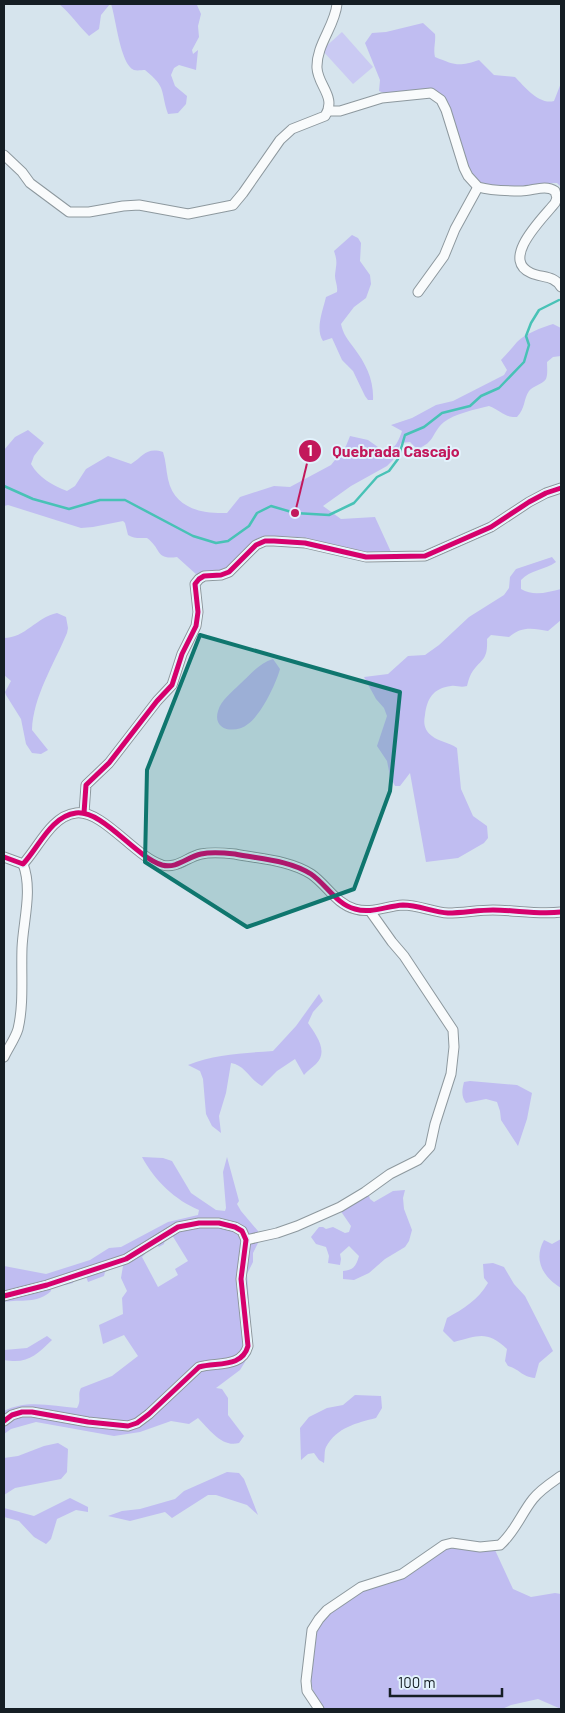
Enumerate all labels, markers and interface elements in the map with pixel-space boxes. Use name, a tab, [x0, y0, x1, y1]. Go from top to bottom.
callout: Quebrada Cascajo	[297, 435, 470, 466]
text: 1	[307, 441, 313, 459]
text: Quebrada Cascajo	[332, 441, 460, 460]
scale bar	[390, 1666, 502, 1698]
text: 100 m	[398, 1673, 436, 1691]

